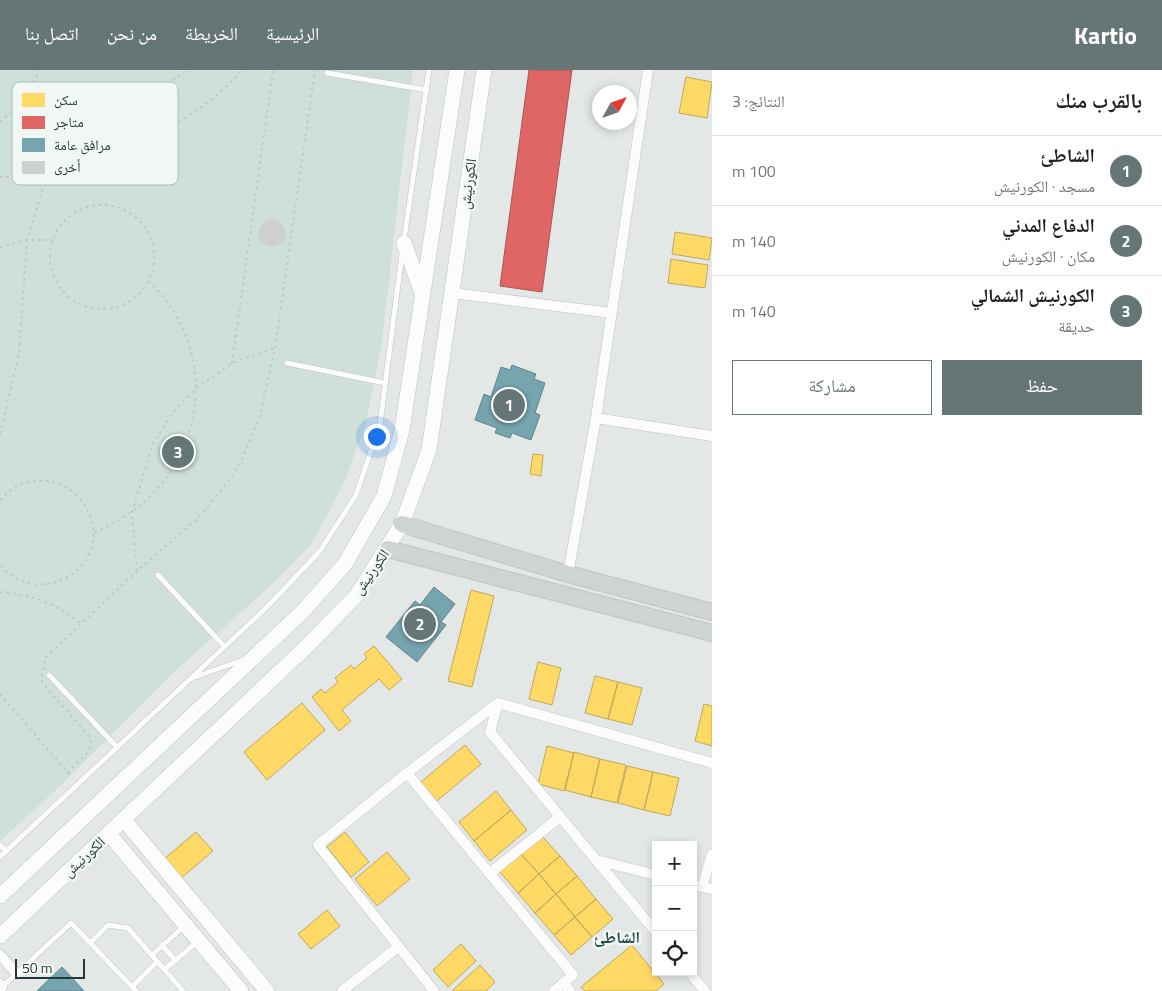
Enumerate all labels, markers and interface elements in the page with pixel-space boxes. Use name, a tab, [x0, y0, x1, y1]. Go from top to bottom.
text: Kartio	[1074, 17, 1137, 53]
text: اتصل بنا	[25, 20, 79, 47]
text: من نحن	[107, 20, 157, 47]
text: الخريطة	[185, 20, 238, 47]
text: الرئيسية	[266, 20, 319, 47]
legend	[12, 82, 178, 185]
text: بالقرب منك	[1055, 84, 1142, 116]
north arrow	[592, 85, 637, 130]
text: سكن	[54, 89, 78, 110]
text: النتائج: 3	[732, 89, 785, 113]
text: متاجر	[53, 111, 84, 132]
text: مرافق عامة	[54, 134, 111, 155]
text: الشاطئ	[1040, 140, 1095, 169]
text: أخرى	[54, 156, 81, 177]
street label: الكورنيش	[453, 157, 482, 211]
text: 100 m	[732, 159, 776, 183]
text: 1	[1122, 159, 1130, 183]
text: مسجد · الكورنيش	[994, 174, 1095, 198]
text: الدفاع المدني	[1002, 210, 1095, 239]
text: 140 m	[732, 229, 776, 253]
text: 2	[1122, 229, 1130, 253]
text: مكان · الكورنيش	[1002, 244, 1095, 268]
text: الكورنيش الشمالي	[971, 280, 1095, 309]
text: 140 m	[732, 299, 776, 323]
text: 3	[1122, 299, 1130, 323]
text: حديقة	[1058, 314, 1095, 338]
button: مشاركة	[732, 360, 932, 415]
button: حفظ	[942, 360, 1142, 415]
pin: 1	[493, 386, 525, 424]
your location	[364, 424, 390, 450]
pin: 3	[162, 433, 194, 471]
street label: الكورنيش	[346, 544, 395, 599]
pin: 2	[404, 605, 436, 643]
street label: الكورنيش	[57, 831, 110, 883]
map controls	[652, 841, 697, 976]
button: +	[652, 841, 697, 886]
button: −	[652, 886, 697, 931]
district label: الشاطئ	[594, 925, 640, 949]
button: locate	[652, 931, 697, 976]
scale bar	[15, 956, 85, 979]
text: 50 m	[22, 957, 52, 978]

